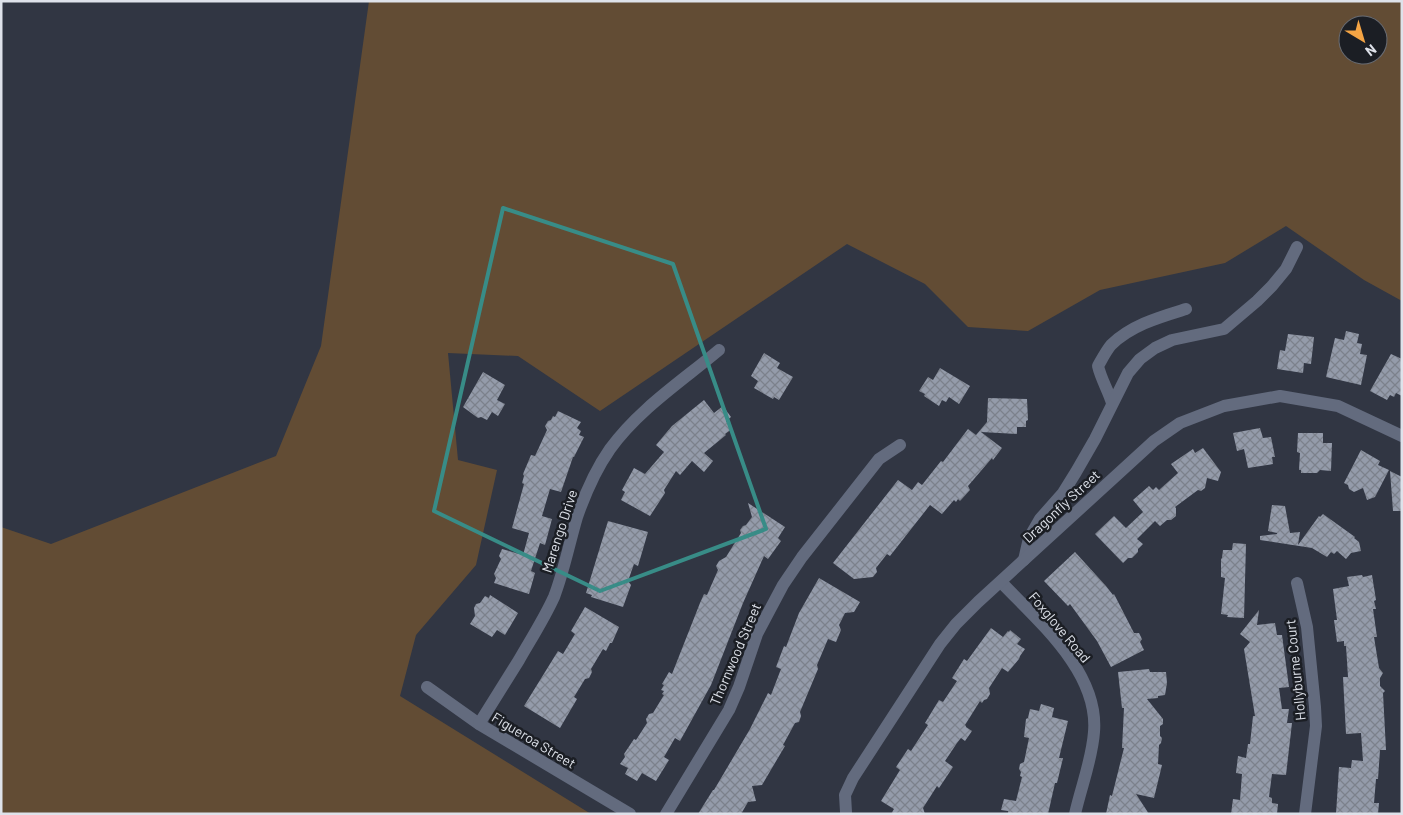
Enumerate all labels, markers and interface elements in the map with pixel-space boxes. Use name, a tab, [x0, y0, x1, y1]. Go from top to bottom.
north arrow	[1338, 15, 1388, 65]
text: N	[1362, 41, 1380, 60]
street label: Dragonfly Street	[1019, 466, 1103, 546]
street label: Marengo Drive	[538, 487, 580, 575]
street label: Foxglove Road	[1026, 588, 1094, 666]
street label: Thornwood Street	[706, 600, 764, 708]
street label: Hollyburne Court	[1281, 619, 1309, 721]
street label: Figueroa Street	[489, 708, 579, 772]

